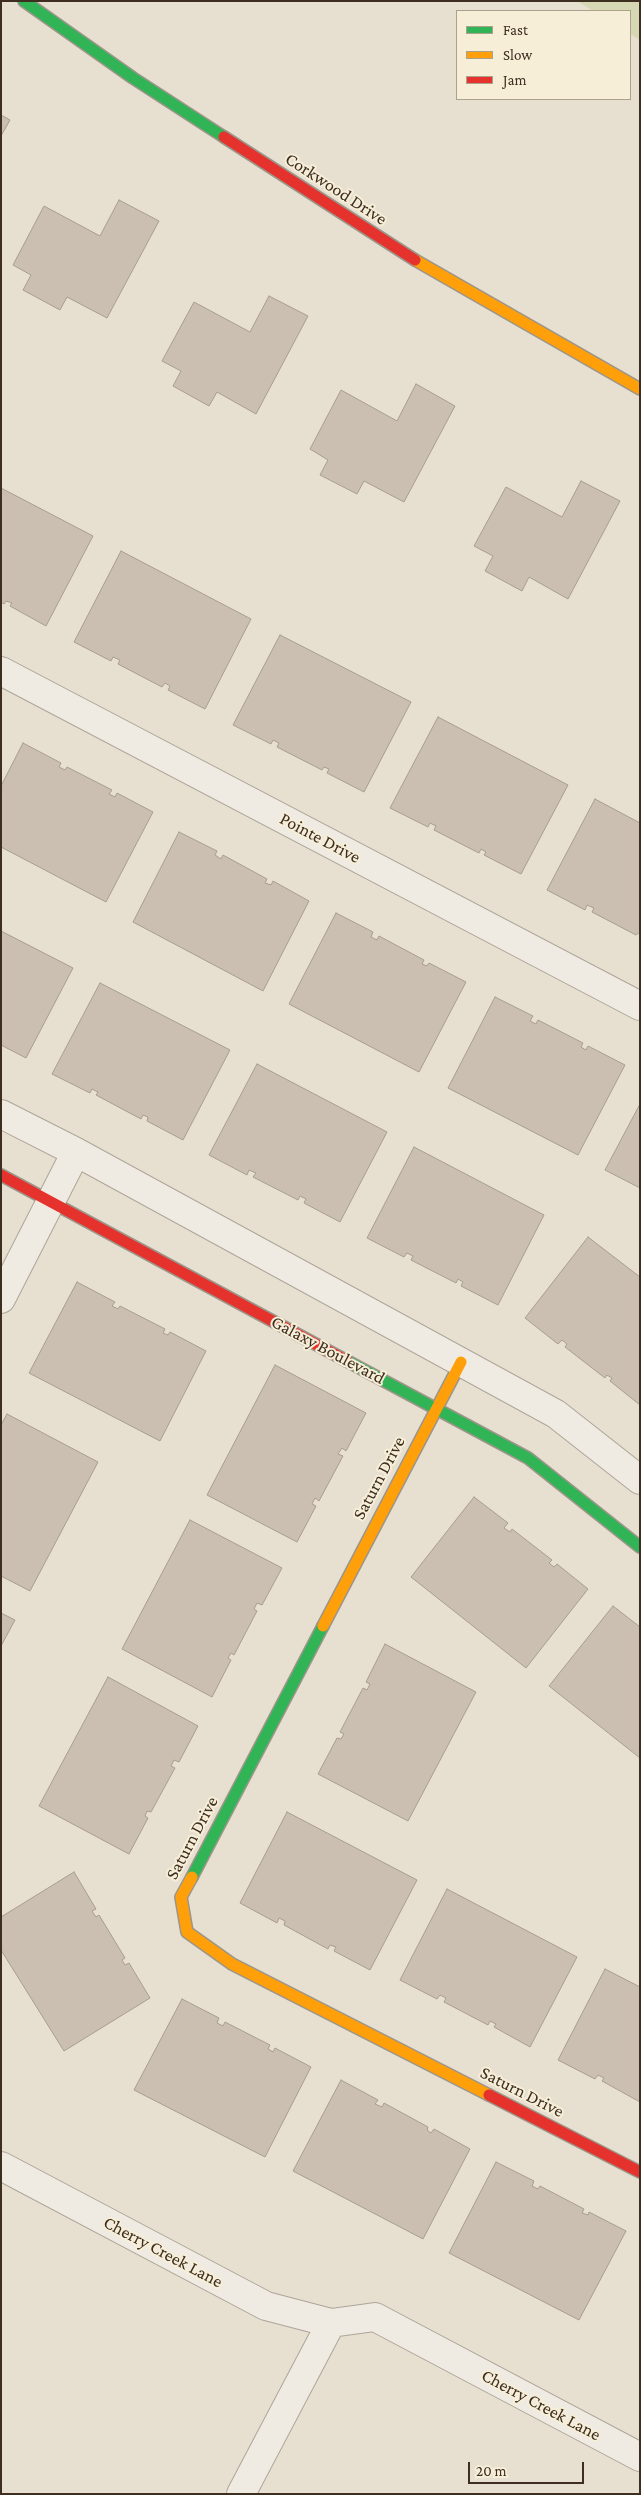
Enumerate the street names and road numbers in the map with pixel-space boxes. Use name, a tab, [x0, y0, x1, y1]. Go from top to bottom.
street label: Corkwood Drive	[281, 148, 391, 230]
street label: Pointe Drive	[276, 808, 364, 868]
street label: Galaxy Boulevard	[267, 1311, 389, 1389]
street label: Saturn Drive	[348, 1433, 410, 1523]
street label: Saturn Drive	[161, 1793, 223, 1883]
street label: Saturn Drive	[477, 2062, 567, 2122]
street label: Cherry Creek Lane	[100, 2211, 226, 2293]
street label: Cherry Creek Lane	[478, 2364, 604, 2446]

